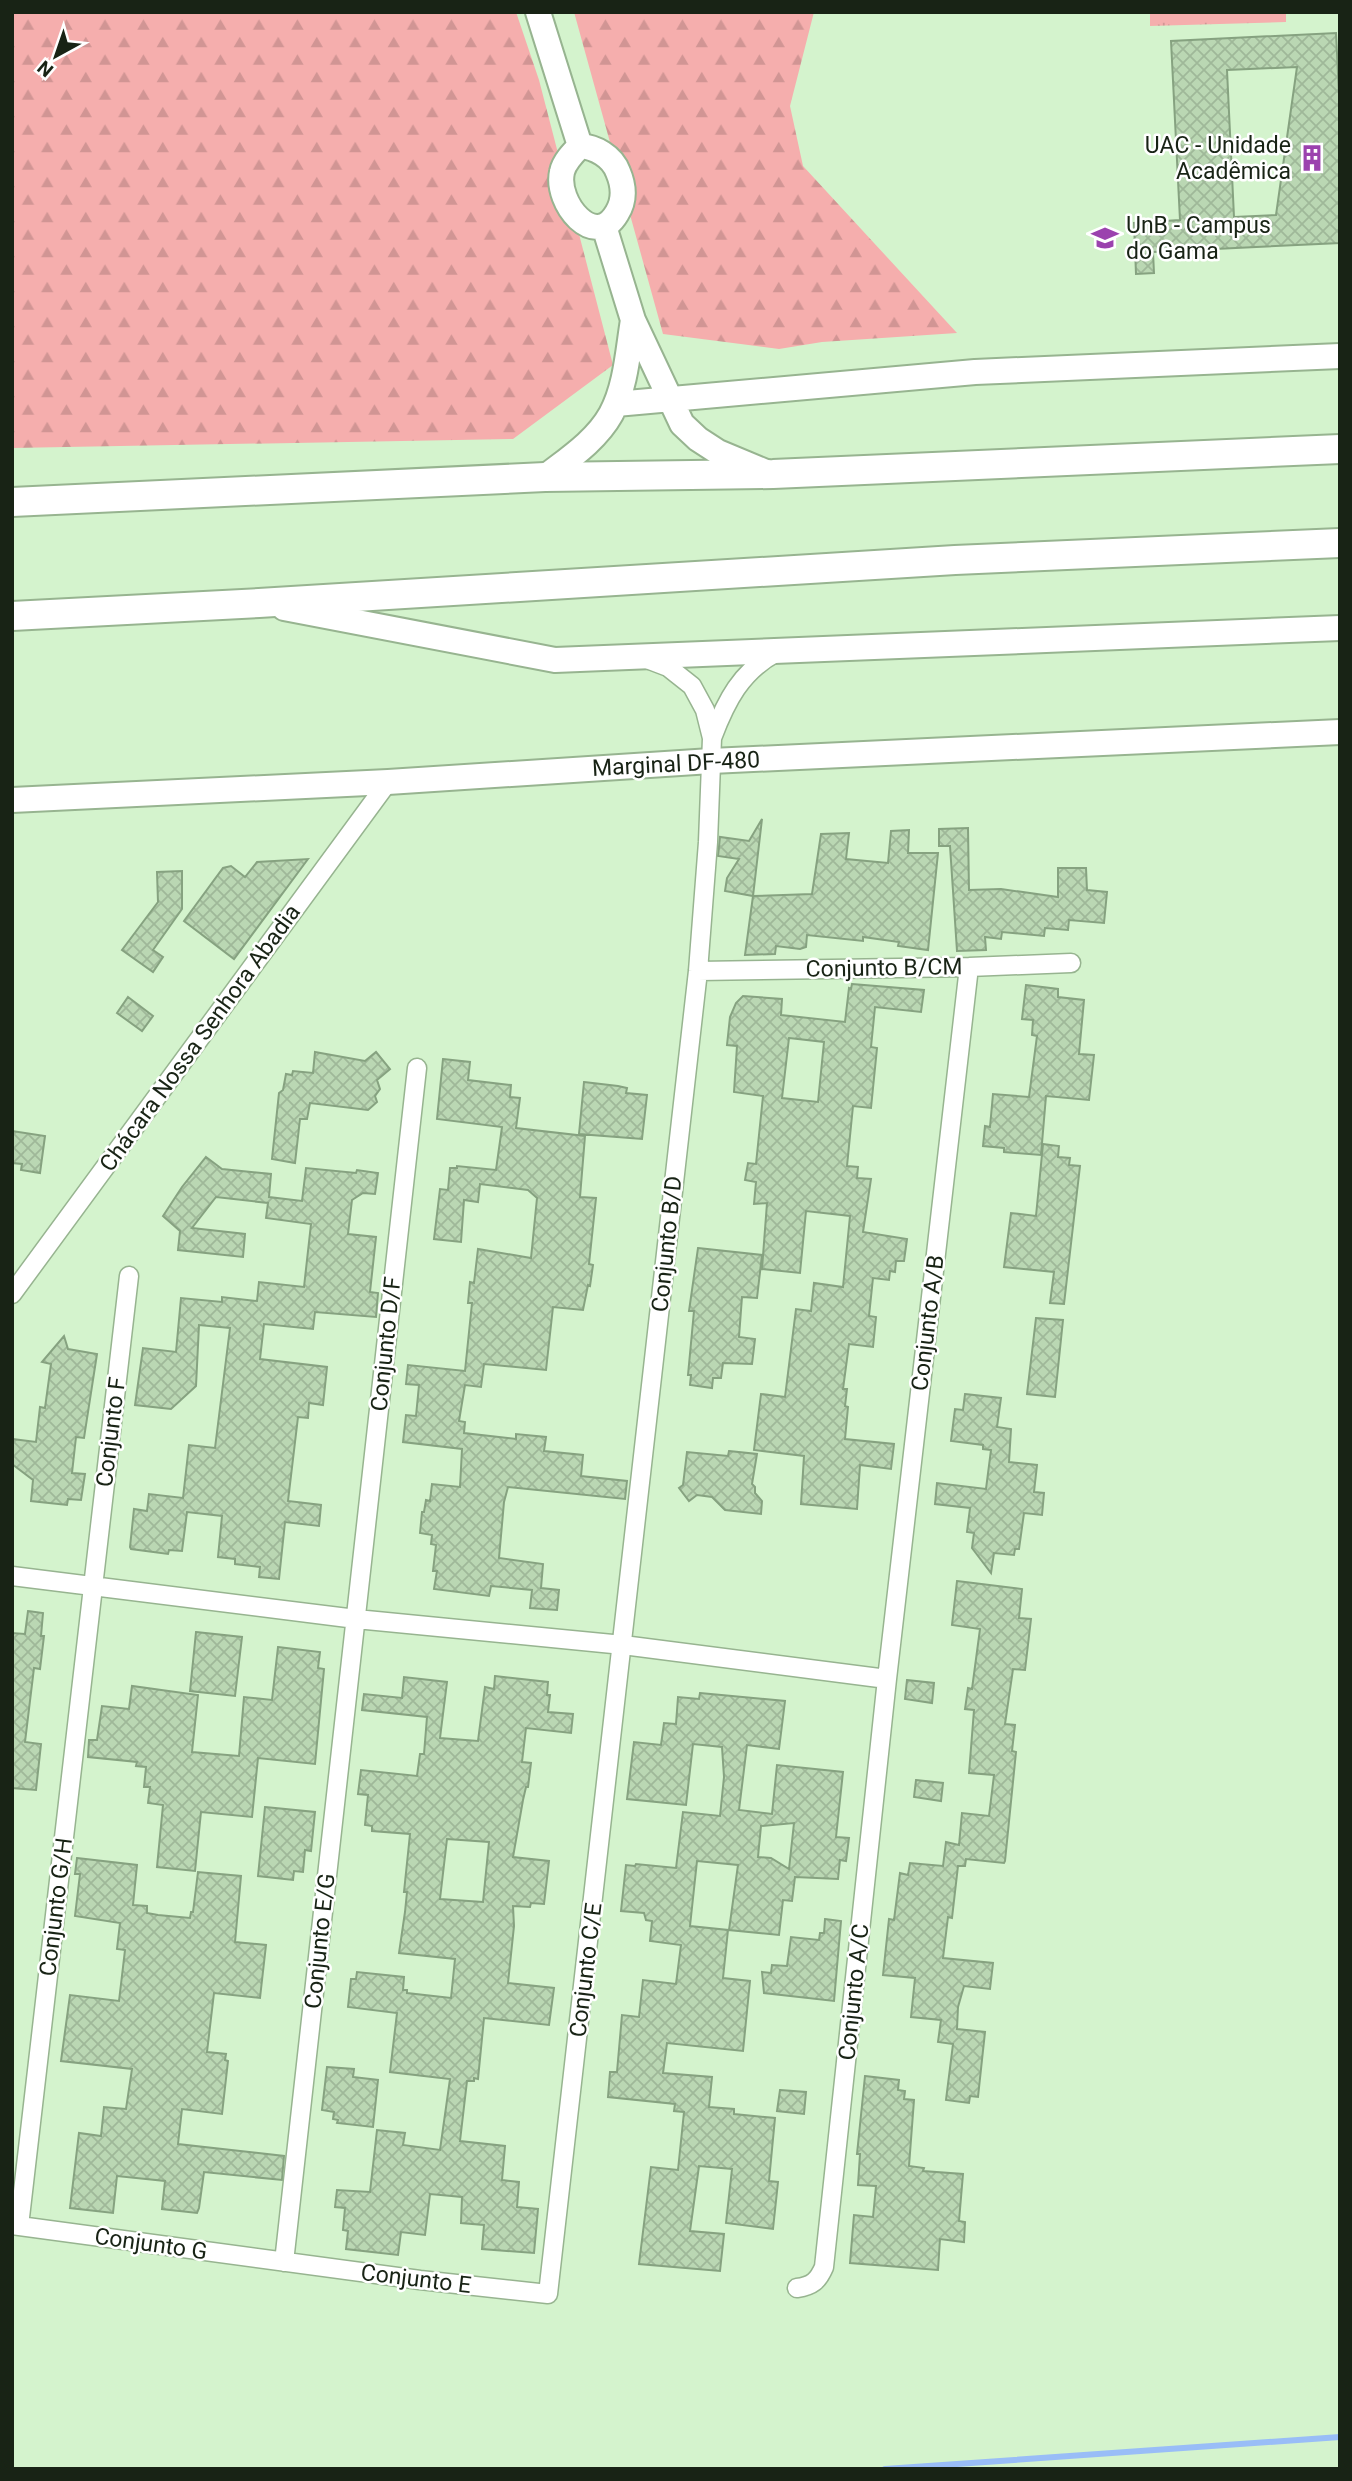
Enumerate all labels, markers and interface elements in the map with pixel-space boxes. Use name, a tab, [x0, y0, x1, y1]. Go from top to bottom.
north arrow	[21, 21, 91, 91]
text: N	[33, 56, 58, 82]
place label: UAC - Unidade Acadêmica	[1145, 132, 1291, 185]
building icon: UAC - Unidade Acadêmica	[1297, 143, 1327, 173]
place label: UnB - Campus do Gama	[1126, 212, 1271, 265]
school or university icon: UnB - Campus do Gama	[1090, 223, 1120, 253]
street label: Marginal DF-480	[591, 746, 761, 782]
street label: Chácara Nossa Senhora Abadia	[94, 899, 306, 1177]
street label: Conjunto B/CM	[805, 953, 963, 983]
street label: Conjunto B/D	[646, 1175, 688, 1313]
street label: Conjunto A/B	[906, 1254, 950, 1392]
street label: Conjunto D/F	[366, 1275, 407, 1413]
street label: Conjunto F	[91, 1375, 131, 1488]
street label: Conjunto G/H	[34, 1836, 78, 1978]
street label: Conjunto E/G	[299, 1872, 341, 2010]
street label: Conjunto C/E	[564, 1901, 608, 2039]
street label: Conjunto A/C	[833, 1922, 875, 2062]
street label: Conjunto G	[93, 2223, 209, 2265]
street label: Conjunto E	[359, 2259, 473, 2299]

